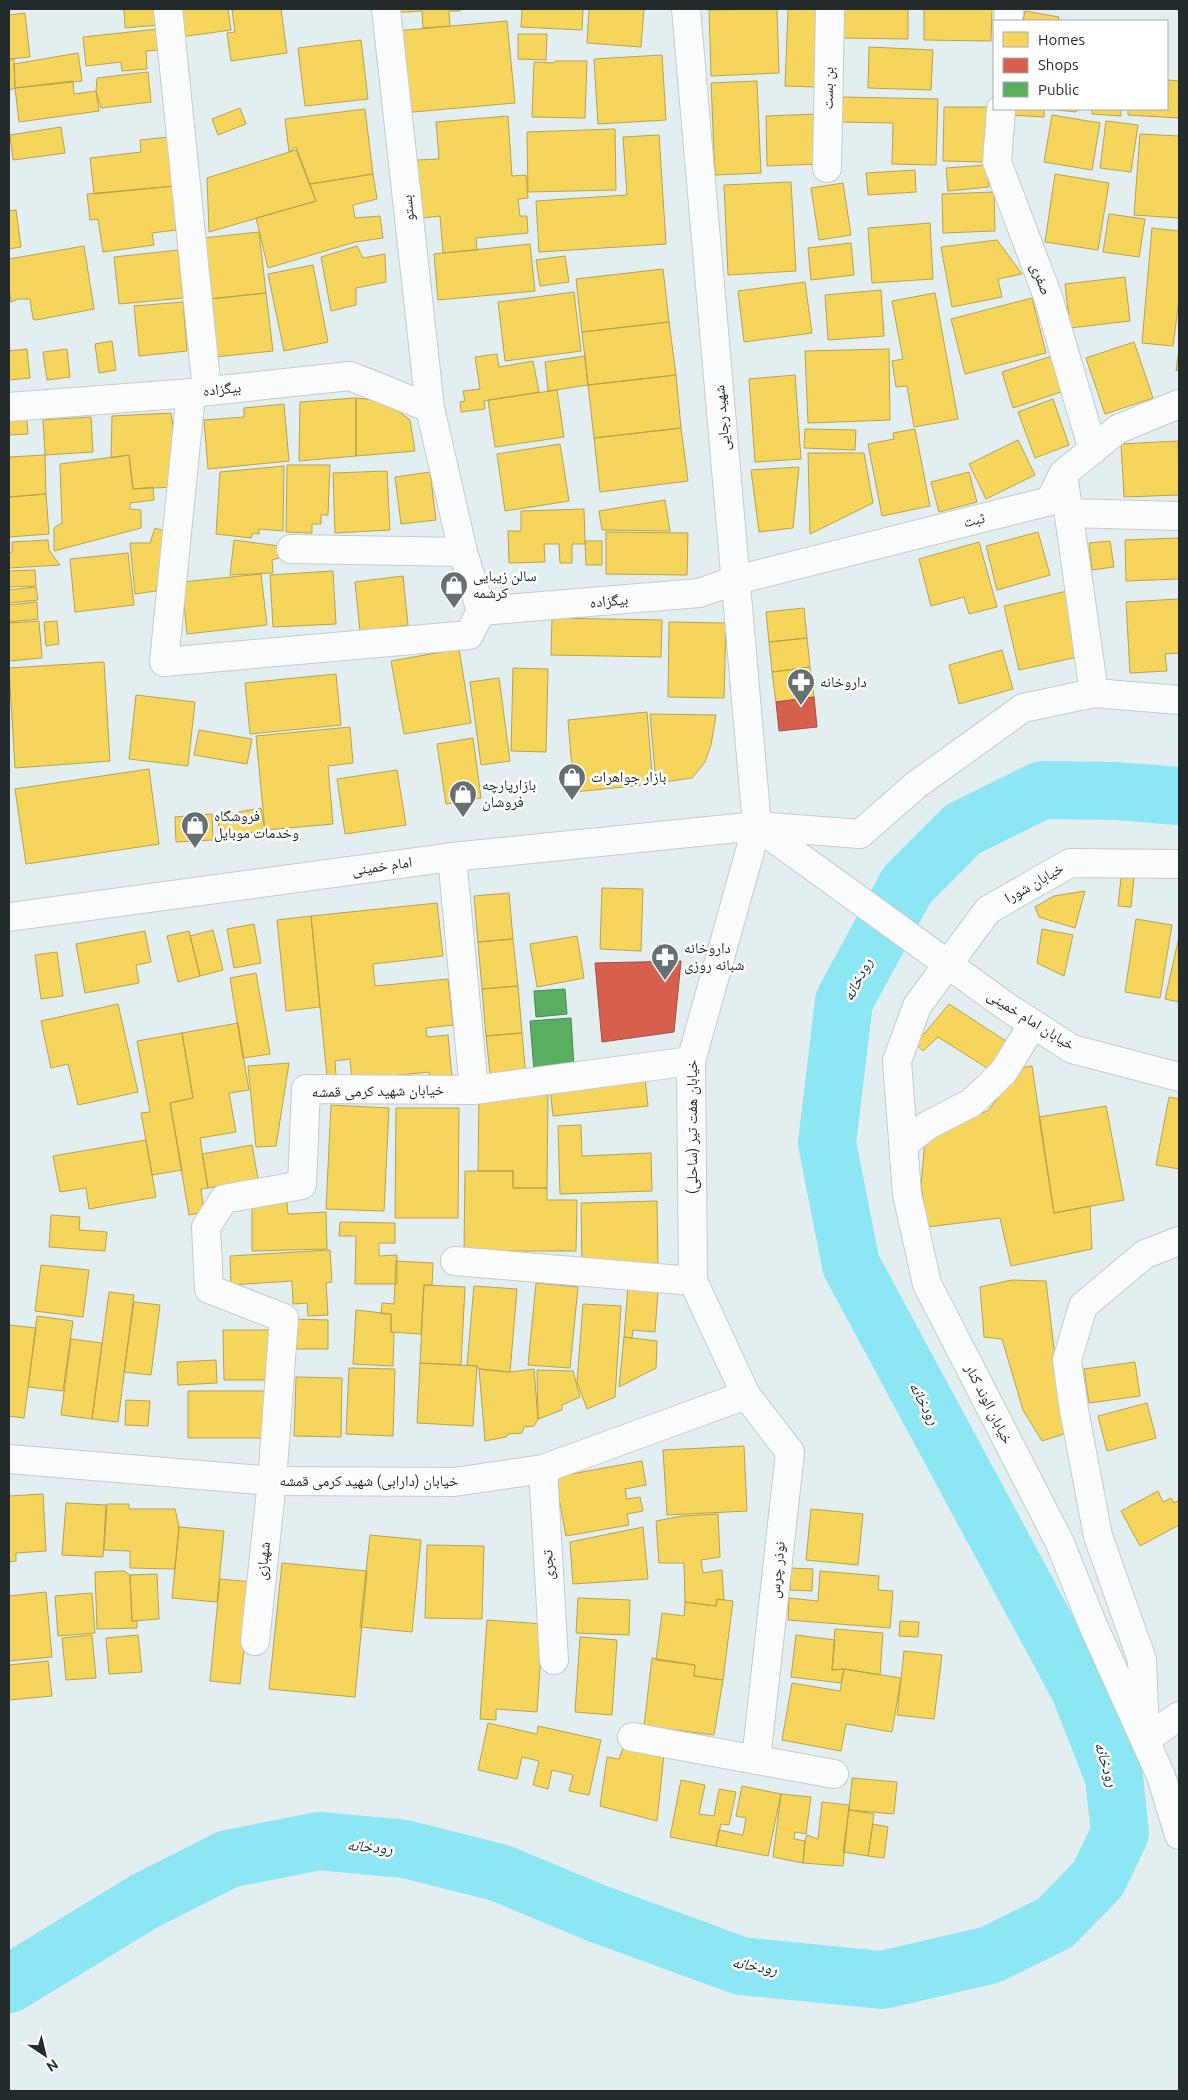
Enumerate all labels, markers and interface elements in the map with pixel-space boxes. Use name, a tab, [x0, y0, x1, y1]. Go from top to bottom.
legend	[993, 20, 1168, 110]
text: Homes	[1038, 31, 1085, 48]
text: Shops	[1038, 56, 1079, 73]
street label: بن بست	[819, 67, 838, 110]
text: Public	[1038, 81, 1079, 98]
street label: بستو	[398, 194, 418, 222]
street label: صفری	[1026, 260, 1055, 298]
street label: بیگزاده	[202, 378, 242, 400]
street label: شهید رجایی	[710, 384, 735, 452]
street label: ثبت	[961, 509, 987, 531]
place label: سالن زیبایی کرشمه	[473, 567, 537, 602]
shop icon: سالن زیبایی کرشمه	[439, 570, 469, 609]
street label: بیگزاده	[589, 590, 629, 612]
pharmacy icon: داروخانه	[786, 667, 816, 706]
place label: داروخانه	[820, 673, 867, 691]
shop icon: بازار جواهرات	[557, 762, 587, 801]
place label: بازار جواهرات	[591, 768, 666, 786]
place label: بازارپارچه فروشان	[482, 776, 536, 812]
shop icon: بازارپارچه فروشان	[448, 779, 478, 818]
place label: فروشگاه وخدمات موبایل	[214, 807, 299, 843]
shop icon: فروشگاه وخدمات موبایل	[180, 810, 210, 849]
street label: امام خمینی	[351, 853, 413, 880]
street label: خیابان شورا	[1001, 859, 1068, 908]
place label: داروخانه شبانه روزی	[684, 939, 744, 975]
pharmacy icon: داروخانه شبانه روزی	[650, 942, 680, 981]
water label: رودخانه	[839, 954, 876, 1004]
street label: خیابان امام خمینی	[983, 986, 1078, 1055]
street label: خیابان هفت تیر (ساحلی)	[683, 1059, 702, 1194]
street label: خیابان شهید کرمی قمشه	[312, 1081, 445, 1102]
street label: خیابان الوند کنار	[960, 1360, 1017, 1448]
water label: رودخانه	[905, 1378, 944, 1428]
street label: خیابان (دارابی) شهید کرمی قمشه	[280, 1472, 459, 1491]
street label: شهبازی	[252, 1541, 275, 1581]
street label: نوذر چرس	[765, 1541, 790, 1600]
street label: تجری	[538, 1549, 559, 1581]
water label: رودخانه	[1091, 1739, 1122, 1789]
water label: رودخانه	[346, 1835, 394, 1858]
water label: رودخانه	[731, 1952, 779, 1979]
north arrow	[20, 2030, 70, 2080]
text: N	[44, 2056, 61, 2075]

